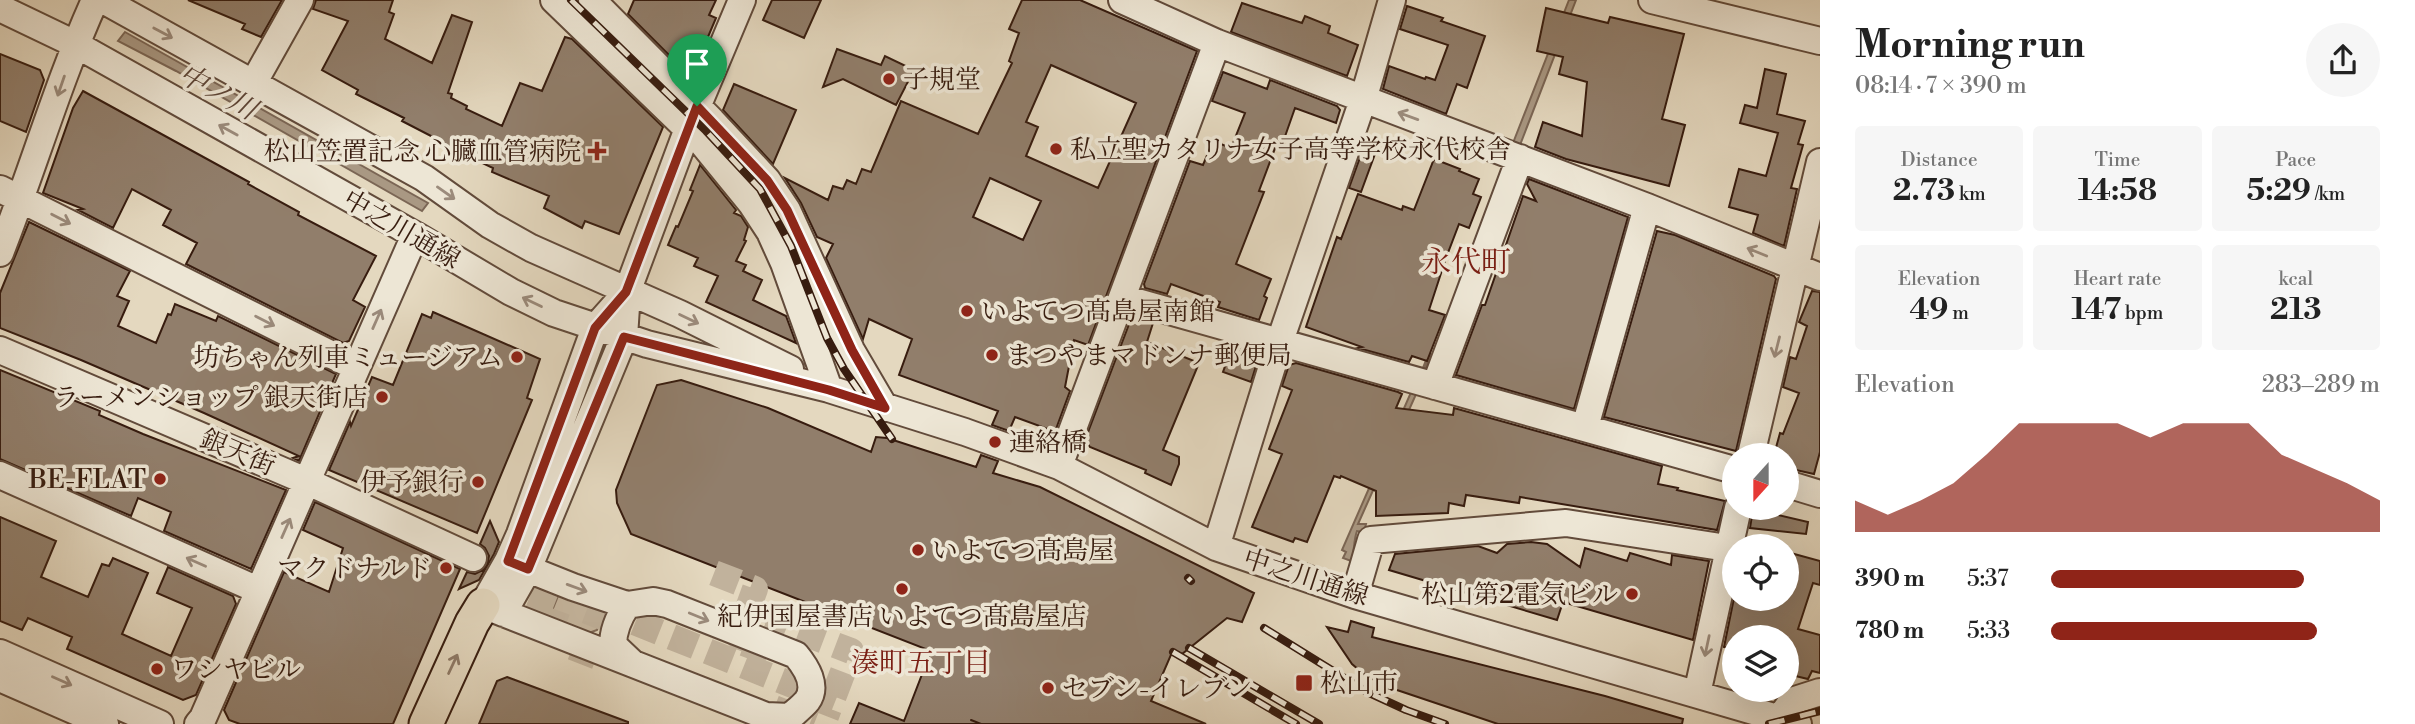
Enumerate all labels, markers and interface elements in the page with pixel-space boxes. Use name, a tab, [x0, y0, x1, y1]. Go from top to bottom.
text: Morning run	[1855, 22, 2085, 69]
button: share	[2306, 23, 2380, 97]
one-way arrow	[152, 26, 172, 40]
pin	[667, 34, 727, 106]
icon: arrive	[678, 45, 716, 83]
water label: 中ノ川	[172, 57, 265, 129]
place label: 子規堂	[903, 64, 981, 96]
marker: 子規堂	[881, 71, 897, 87]
text: 08:14 · 7 × 390 m	[1855, 72, 2027, 100]
one-way arrow	[54, 74, 66, 96]
one-way arrow	[1397, 109, 1419, 122]
one-way arrow	[218, 123, 238, 137]
place label: 私立聖カタリナ女子高等学校永代校舎	[1070, 134, 1511, 166]
place label: 松山笠置記念 心臓血管病院	[264, 136, 581, 168]
marker: 松山笠置記念 心臓血管病院	[587, 141, 607, 161]
marker: 私立聖カタリナ女子高等学校永代校舎	[1048, 141, 1064, 157]
text: Distance	[1901, 148, 1978, 172]
text: Time	[2095, 148, 2140, 172]
text: Pace	[2275, 148, 2316, 172]
text: 2.73	[1893, 172, 1955, 210]
text: 14:58	[2078, 172, 2157, 210]
text: 5:29	[2247, 172, 2311, 210]
text: km	[1955, 182, 1986, 206]
text: /km	[2311, 182, 2345, 206]
street label: 中之川通線	[337, 184, 466, 276]
one-way arrow	[436, 186, 455, 200]
one-way arrow	[50, 212, 71, 226]
district label: 永代町	[1421, 244, 1511, 282]
one-way arrow	[1746, 244, 1768, 257]
text: Elevation	[1898, 267, 1980, 291]
text: Heart rate	[2074, 267, 2161, 291]
text: kcal	[2279, 267, 2313, 291]
text: 49	[1909, 291, 1948, 329]
text: 147	[2072, 291, 2121, 329]
text: 213	[2270, 291, 2322, 329]
one-way arrow	[522, 295, 543, 309]
place label: いよてつ髙島屋南館	[981, 296, 1215, 328]
text: m	[1948, 301, 1969, 325]
text: bpm	[2121, 301, 2163, 325]
marker: いよてつ髙島屋南館	[959, 303, 975, 319]
one-way arrow	[371, 309, 384, 330]
one-way arrow	[678, 312, 699, 326]
one-way arrow	[254, 315, 274, 329]
one-way arrow	[1770, 335, 1783, 358]
place label: まつやまマドンナ郵便局	[1006, 340, 1292, 372]
place label: 坊ちゃん列車ミュージアム	[194, 342, 503, 374]
marker: まつやまマドンナ郵便局	[984, 347, 1000, 363]
marker: 坊ちゃん列車ミュージアム	[509, 349, 525, 365]
text: Elevation	[1855, 371, 1955, 399]
text: 283–289 m	[2262, 371, 2380, 399]
place label: ラーメンショップ 銀天街店	[53, 382, 368, 414]
marker: ラーメンショップ 銀天街店	[374, 389, 390, 405]
street label: 銀天街	[195, 423, 280, 483]
place label: 連絡橋	[1009, 427, 1087, 459]
marker: 連絡橋	[987, 434, 1003, 450]
north arrow	[1722, 443, 1799, 520]
map controls	[1722, 443, 1799, 702]
place label: BE-FLAT	[28, 464, 146, 496]
place label: 伊予銀行	[360, 467, 464, 499]
marker: BE-FLAT	[152, 471, 168, 487]
marker: 伊予銀行	[470, 474, 486, 490]
one-way arrow	[280, 517, 293, 539]
button: locate	[1722, 534, 1799, 611]
place label: いよてつ髙島屋	[932, 535, 1114, 567]
marker: いよてつ髙島屋	[910, 542, 926, 558]
street label: 中之川通線	[1239, 543, 1372, 613]
place label: マクドナルド	[277, 553, 432, 585]
one-way arrow	[186, 555, 207, 568]
marker: マクドナルド	[438, 560, 454, 576]
text: 390 m	[1855, 565, 1925, 593]
text: 5:37	[1967, 565, 2009, 593]
place label: 松山第2電気ビル	[1421, 579, 1618, 611]
marker: 紀伊国屋書店 いよてつ髙島屋店	[894, 581, 910, 597]
one-way arrow	[566, 583, 588, 595]
marker: 松山第2電気ビル	[1624, 586, 1640, 602]
place label: 紀伊国屋書店 いよてつ髙島屋店	[717, 601, 1087, 633]
one-way arrow	[688, 612, 710, 625]
text: 780 m	[1855, 617, 1924, 645]
text: 5:33	[1967, 617, 2010, 645]
button: layers	[1722, 625, 1799, 702]
one-way arrow	[1699, 634, 1713, 657]
district label: 湊町五丁目	[851, 646, 991, 681]
place label: ワシヤビル	[171, 654, 301, 686]
one-way arrow	[447, 654, 460, 675]
marker: ワシヤビル	[149, 661, 165, 677]
place label: 松山市	[1320, 668, 1398, 700]
place label: セブン-イレブン	[1062, 673, 1252, 705]
marker: 松山市	[1294, 673, 1314, 693]
one-way arrow	[51, 675, 73, 688]
marker: セブン-イレブン	[1040, 680, 1056, 696]

